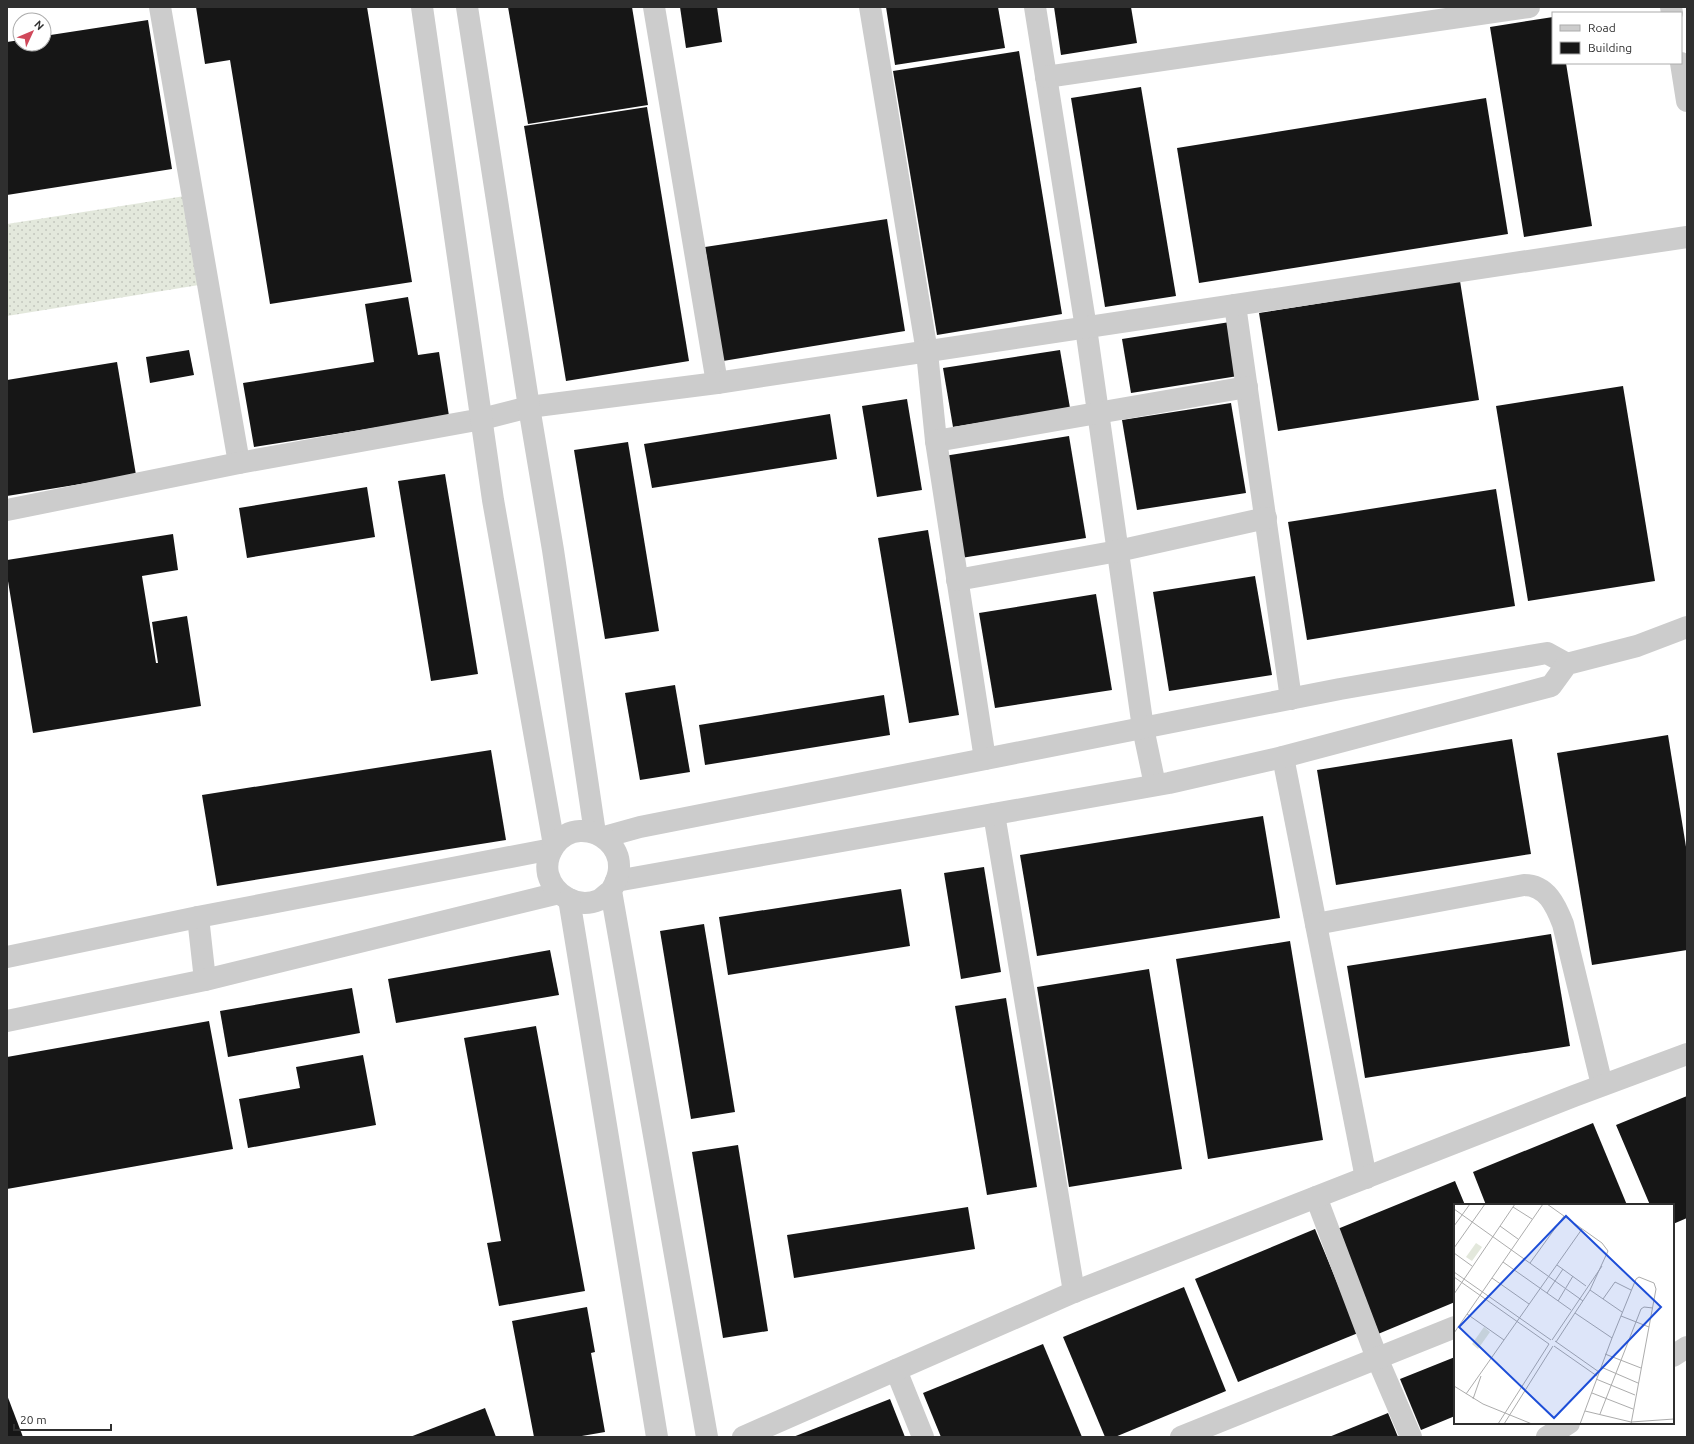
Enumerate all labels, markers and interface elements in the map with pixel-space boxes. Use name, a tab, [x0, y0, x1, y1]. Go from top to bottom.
north arrow	[12, 12, 52, 52]
legend	[1552, 12, 1682, 64]
text: N	[32, 18, 46, 32]
text: Road	[1588, 21, 1616, 34]
text: Building	[1588, 41, 1632, 54]
inset map	[1454, 1204, 1674, 1424]
scale bar	[14, 1406, 111, 1432]
text: 20 m	[20, 1413, 47, 1426]

